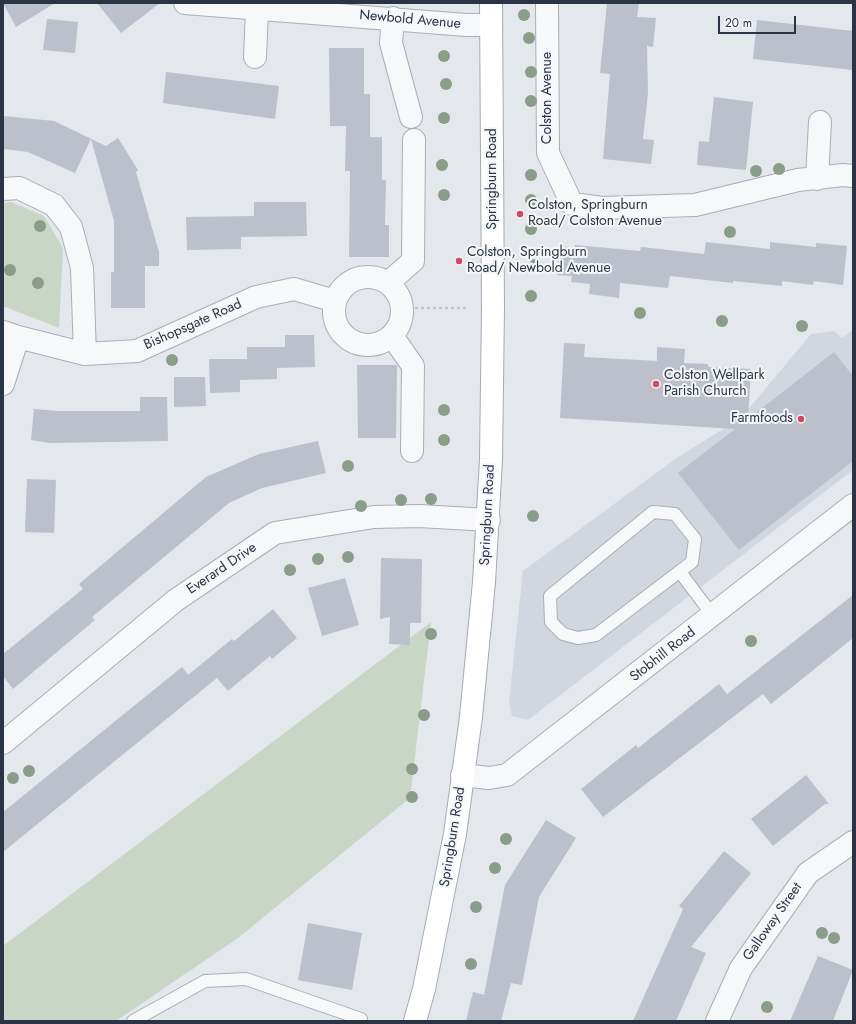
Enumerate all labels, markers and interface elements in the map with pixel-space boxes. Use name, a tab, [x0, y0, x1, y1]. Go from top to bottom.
street label: Newbold Avenue	[358, 7, 462, 33]
scale bar	[720, 8, 798, 34]
text: 20 m	[725, 14, 752, 32]
street label: Colston Avenue	[540, 52, 556, 144]
street label: Springburn Road	[485, 128, 501, 230]
place label: Colston, Springburn Road/ Colston Avenue	[528, 198, 662, 230]
marker: Colston, Springburn Road/ Colston Avenue	[515, 209, 525, 219]
place label: Colston, Springburn Road/ Newbold Avenue	[467, 245, 611, 278]
marker: Colston, Springburn Road/ Newbold Avenue	[454, 256, 464, 266]
street label: Bishopsgate Road	[141, 296, 245, 354]
place label: Colston Wellpark Parish Church	[664, 368, 765, 400]
marker: Colston Wellpark Parish Church	[651, 379, 661, 389]
place label: Farmfoods	[731, 411, 793, 427]
marker: Farmfoods	[796, 414, 806, 424]
street label: Springburn Road	[477, 464, 499, 566]
street label: Everard Drive	[184, 540, 260, 598]
street label: Stobhill Road	[627, 624, 699, 686]
street label: Springburn Road	[437, 786, 469, 888]
street label: Galloway Street	[740, 880, 806, 964]

